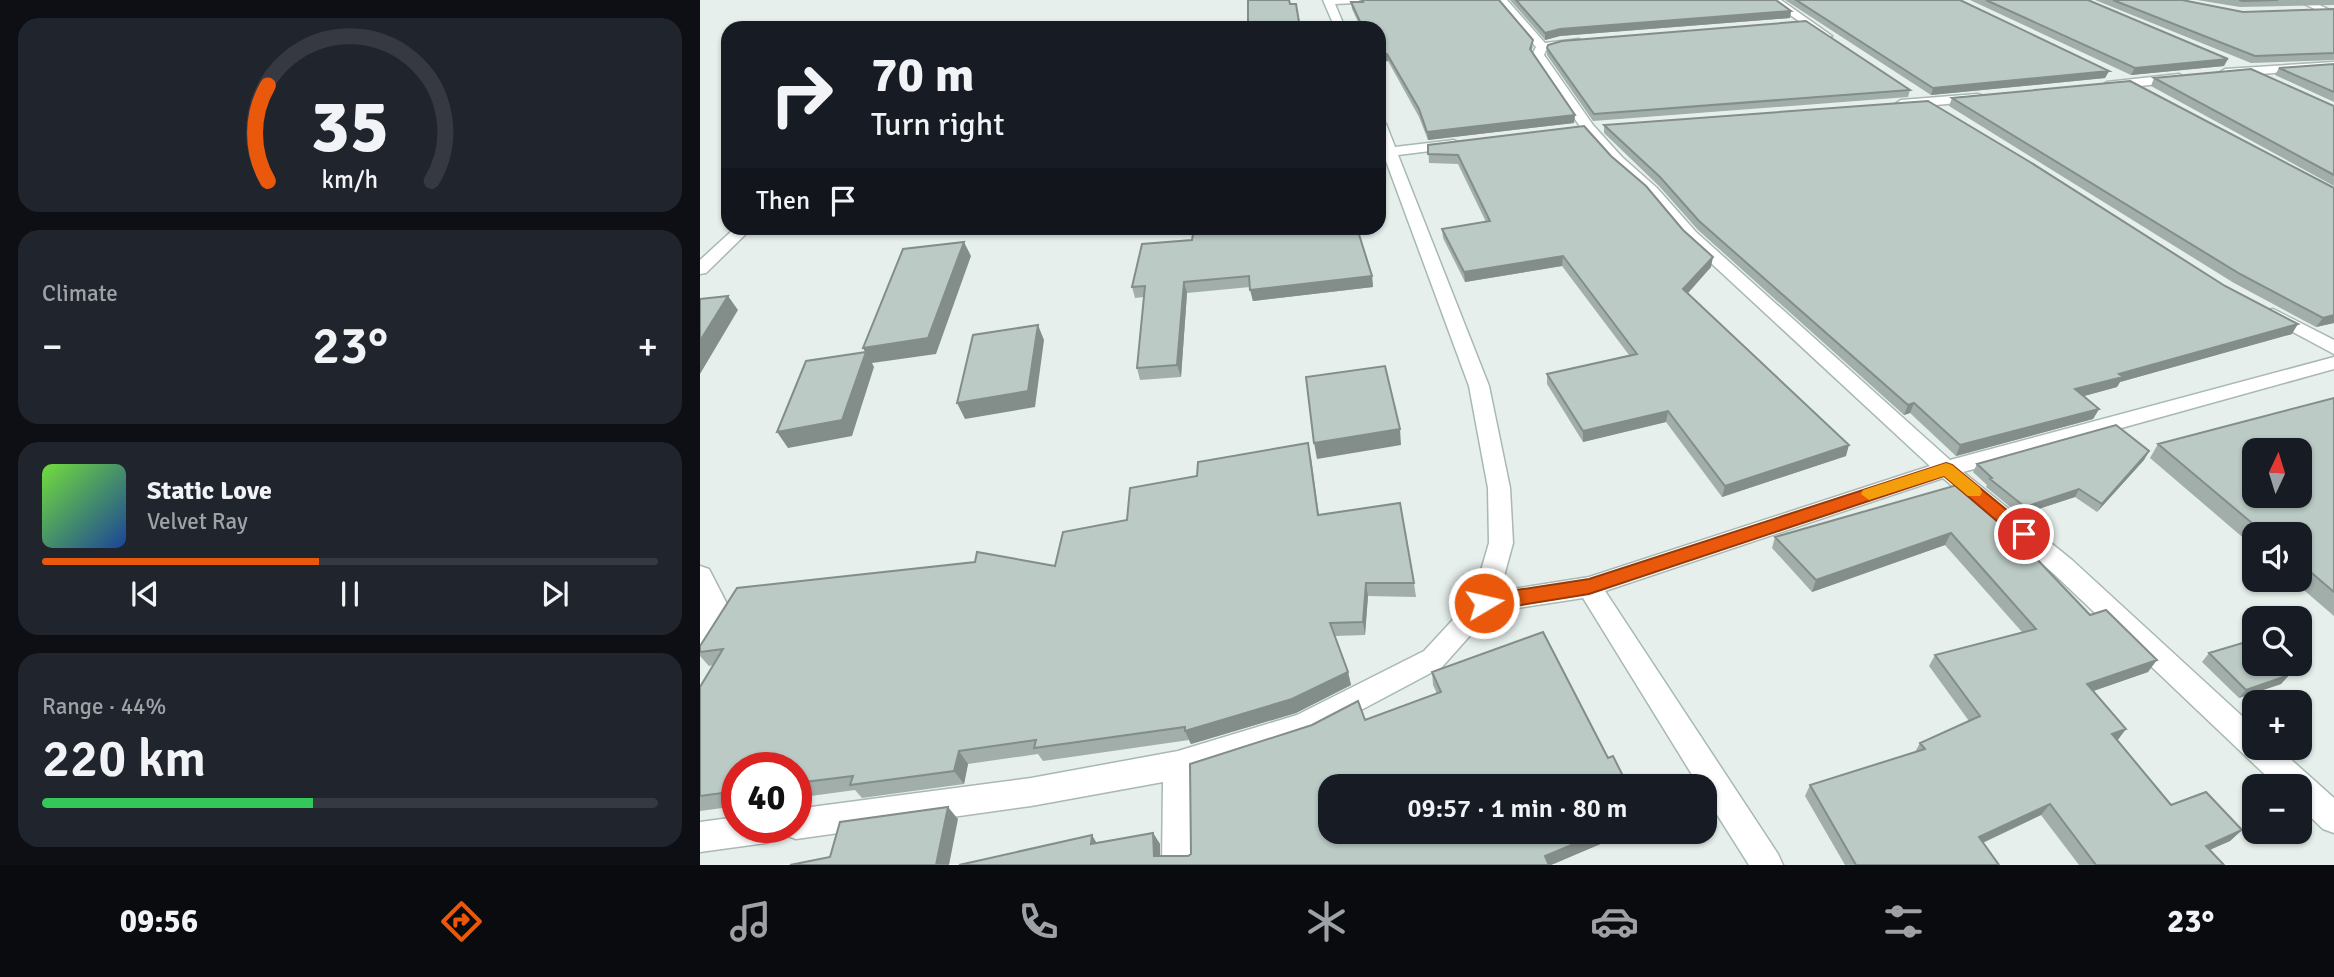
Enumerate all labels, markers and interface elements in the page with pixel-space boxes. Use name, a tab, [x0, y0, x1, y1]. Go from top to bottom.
text: 70 m	[871, 45, 974, 105]
icon: right	[756, 49, 847, 140]
text: 35	[311, 83, 389, 172]
text: Turn right	[871, 105, 1004, 144]
text: km/h	[322, 164, 378, 195]
icon: arrive	[824, 182, 862, 220]
text: Then	[756, 185, 810, 217]
text: Climate	[42, 279, 118, 308]
text: 23°	[312, 314, 388, 378]
text: −	[42, 323, 63, 370]
text: +	[637, 323, 658, 370]
north arrow	[2242, 438, 2312, 508]
map controls	[2242, 438, 2312, 844]
text: Static Love	[147, 475, 272, 507]
pin	[1994, 504, 2054, 564]
text: Velvet Ray	[147, 507, 248, 536]
icon: arrive	[2005, 515, 2043, 553]
button: sound	[2242, 522, 2312, 592]
position arrow	[1447, 566, 1521, 640]
icon: previous	[126, 575, 164, 613]
icon: pause	[331, 575, 369, 613]
icon: next	[536, 575, 574, 613]
button: search	[2242, 606, 2312, 676]
button: +	[2242, 690, 2312, 760]
text: Range · 44%	[42, 692, 166, 721]
text: 220 km	[42, 727, 206, 791]
speed limit sign: 40	[721, 752, 812, 843]
button: −	[2242, 774, 2312, 844]
text: 09:57 · 1 min · 80 m	[1408, 793, 1627, 825]
icon: directions	[437, 897, 486, 946]
icon: music	[726, 897, 775, 946]
icon: phone	[1014, 897, 1063, 946]
icon: climate	[1302, 897, 1351, 946]
icon: car	[1590, 897, 1639, 946]
icon: filters	[1879, 897, 1928, 946]
text: 09:56	[120, 902, 198, 941]
text: 23°	[2167, 902, 2214, 941]

